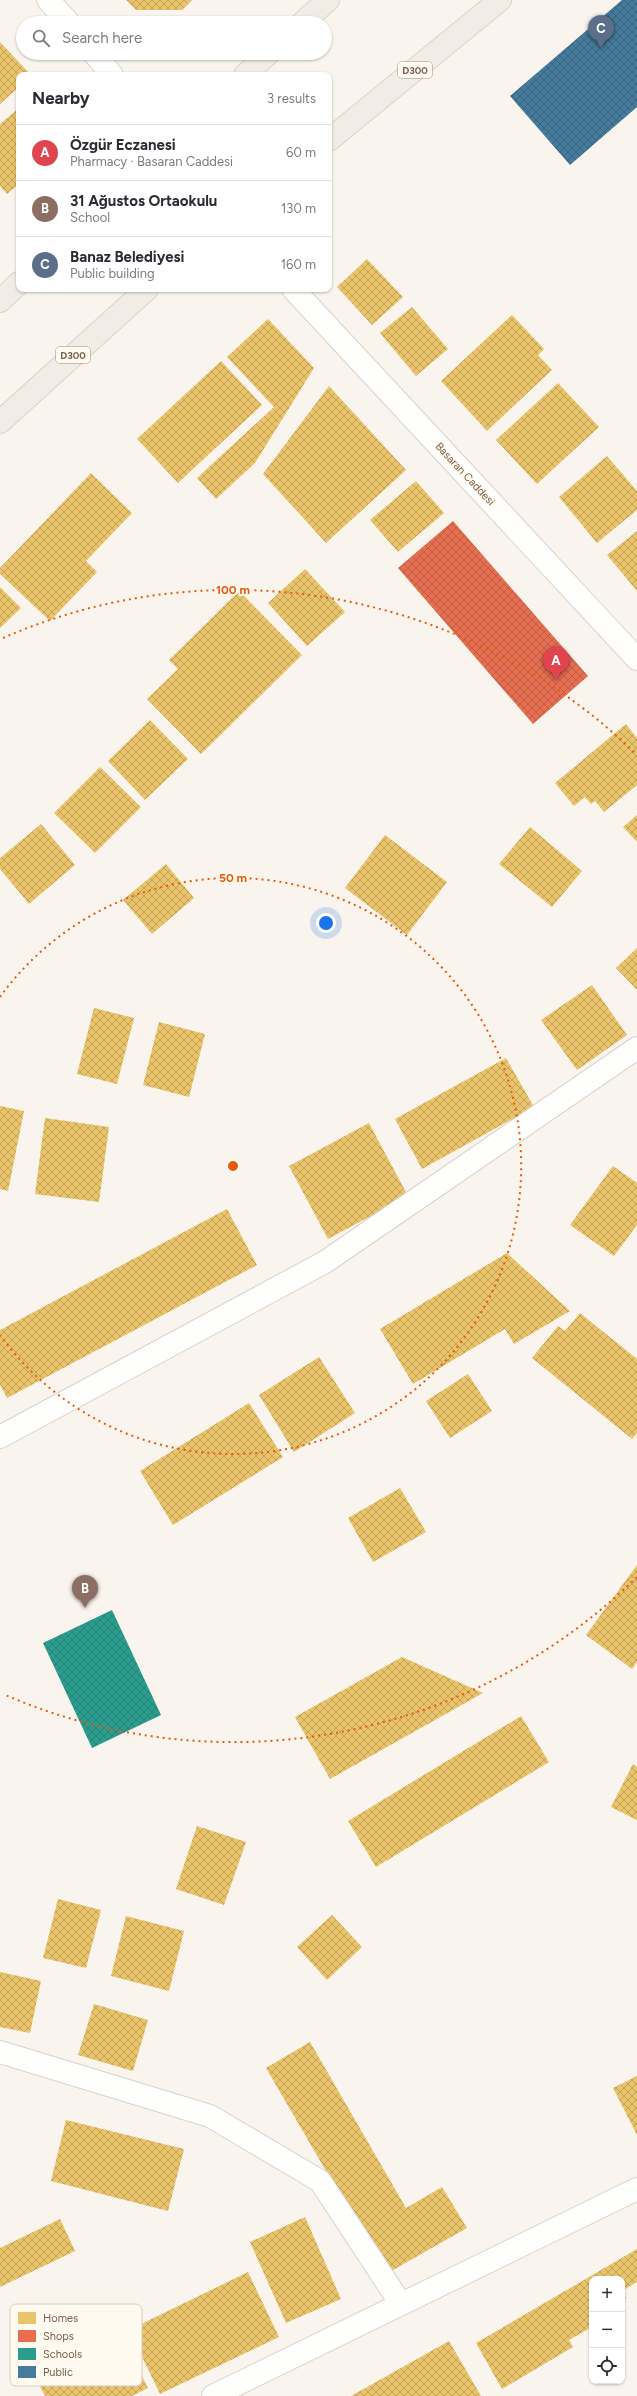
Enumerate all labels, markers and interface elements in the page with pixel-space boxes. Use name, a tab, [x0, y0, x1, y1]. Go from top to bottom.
pin: C	[588, 15, 614, 48]
search box	[16, 16, 332, 60]
icon: search	[30, 27, 52, 49]
text: Search here	[62, 29, 142, 47]
road number: D300	[398, 62, 432, 78]
text: Nearby	[32, 88, 90, 108]
text: 3 results	[267, 91, 316, 106]
text: Özgür Eczanesi	[70, 136, 176, 154]
text: A	[40, 145, 50, 160]
text: 60 m	[286, 145, 316, 160]
text: Pharmacy · Basaran Caddesi	[70, 154, 233, 169]
text: 31 Ağustos Ortaokulu	[70, 192, 217, 210]
text: B	[41, 201, 49, 216]
text: 130 m	[281, 201, 316, 216]
text: School	[70, 210, 110, 225]
text: Banaz Belediyesi	[70, 248, 184, 266]
text: C	[40, 257, 50, 272]
text: 160 m	[281, 257, 316, 272]
text: Public building	[70, 266, 155, 281]
road number: D300	[56, 347, 90, 363]
street label: Basaran Caddesi	[432, 440, 498, 508]
text: 100 m	[216, 583, 250, 597]
pin: A	[543, 647, 569, 680]
text: 50 m	[219, 871, 247, 885]
your location	[316, 913, 336, 933]
centre of rings	[226, 1159, 240, 1173]
pin: B	[72, 1575, 98, 1608]
map controls	[589, 2276, 625, 2384]
button: +	[589, 2276, 625, 2312]
legend	[10, 2304, 142, 2386]
text: Homes	[43, 2312, 78, 2325]
button: −	[589, 2312, 625, 2348]
text: Shops	[43, 2330, 74, 2343]
text: Schools	[43, 2348, 82, 2361]
button: locate	[589, 2348, 625, 2384]
text: Public	[43, 2366, 73, 2379]

